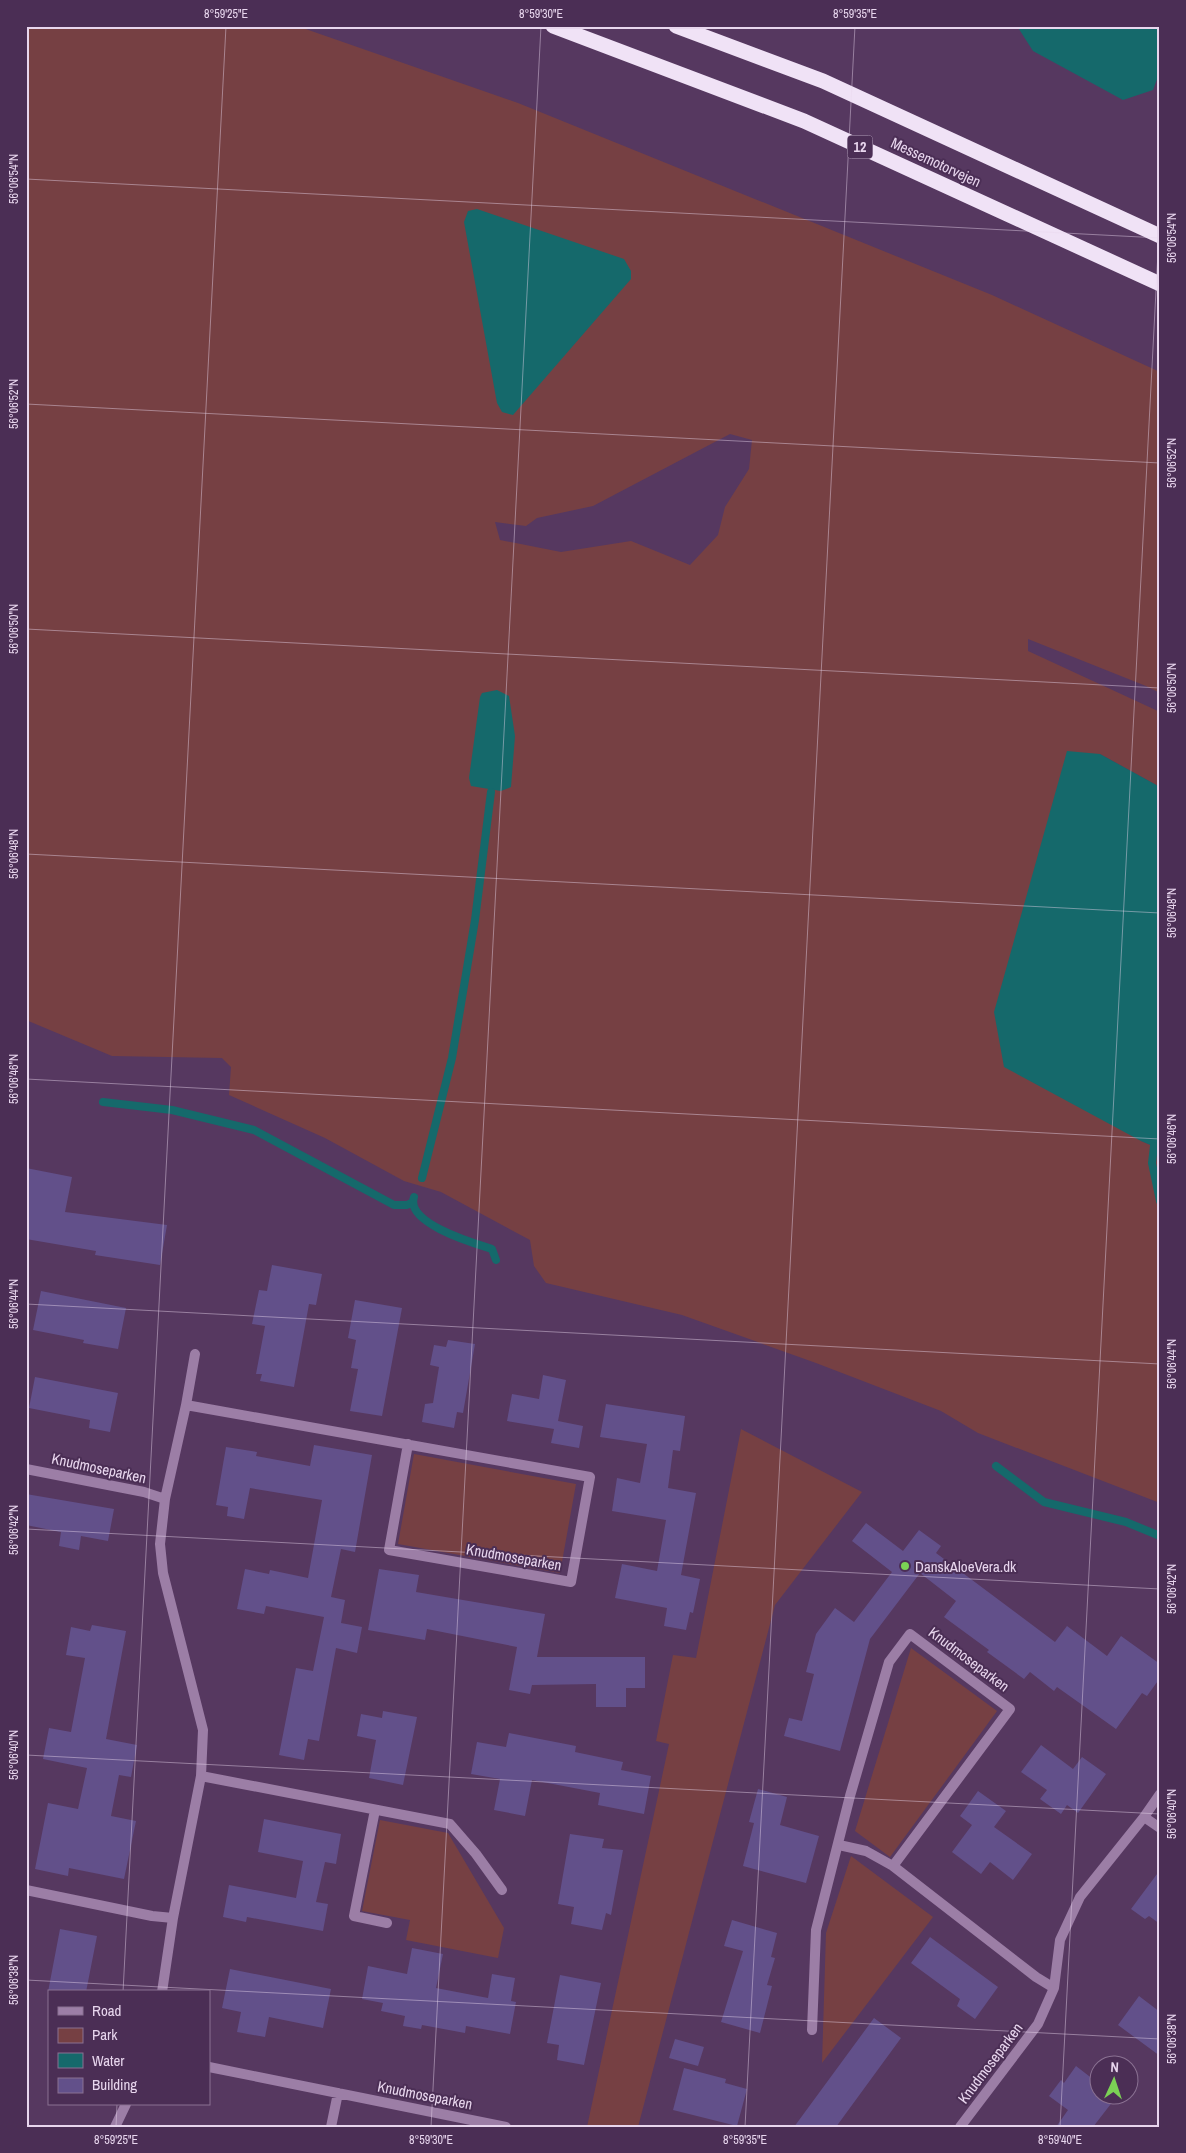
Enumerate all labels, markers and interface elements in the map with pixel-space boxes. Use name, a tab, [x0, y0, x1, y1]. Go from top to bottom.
text: 8°59'25"E	[204, 6, 248, 22]
text: 8°59'30"E	[519, 6, 563, 22]
text: 8°59'35"E	[833, 6, 877, 22]
street label: Messemotorvejen	[888, 132, 984, 192]
road number: 12	[848, 136, 872, 158]
text: 56°06'54"N	[6, 154, 22, 204]
text: 56°06'54"N	[1164, 213, 1180, 263]
text: 56°06'52"N	[6, 379, 22, 429]
text: 56°06'52"N	[1164, 438, 1180, 488]
text: 56°06'50"N	[6, 604, 22, 654]
text: 56°06'50"N	[1164, 663, 1180, 713]
text: 56°06'48"N	[6, 829, 22, 879]
text: 56°06'48"N	[1164, 888, 1180, 938]
text: 56°06'46"N	[6, 1054, 22, 1104]
text: 56°06'46"N	[1164, 1114, 1180, 1164]
text: 56°06'44"N	[6, 1279, 22, 1329]
text: 56°06'44"N	[1164, 1339, 1180, 1389]
street label: Knudmoseparken	[50, 1448, 148, 1488]
text: 56°06'42"N	[6, 1505, 22, 1555]
street label: Knudmoseparken	[465, 1538, 563, 1576]
place label: DanskAloeVera.dk	[915, 1556, 1017, 1577]
marker: DanskAloeVera.dk	[899, 1560, 911, 1572]
text: 56°06'42"N	[1164, 1564, 1180, 1614]
street label: Knudmoseparken	[924, 1622, 1014, 1696]
text: 56°06'40"N	[6, 1730, 22, 1780]
text: 56°06'40"N	[1164, 1789, 1180, 1839]
text: 56°06'38"N	[6, 1955, 22, 2005]
legend	[48, 1990, 210, 2106]
text: Road	[92, 2000, 121, 2021]
text: 56°06'38"N	[1164, 2014, 1180, 2064]
street label: Knudmoseparken	[953, 2018, 1027, 2108]
text: Park	[92, 2024, 118, 2045]
text: Water	[92, 2050, 124, 2071]
north arrow	[1088, 2056, 1138, 2106]
text: N	[1110, 2058, 1119, 2076]
text: Building	[92, 2074, 137, 2095]
street label: Knudmoseparken	[376, 2075, 474, 2115]
text: 8°59'25"E	[94, 2132, 138, 2148]
text: 8°59'30"E	[409, 2132, 453, 2148]
text: 8°59'35"E	[723, 2132, 767, 2148]
text: 8°59'40"E	[1038, 2132, 1082, 2148]

